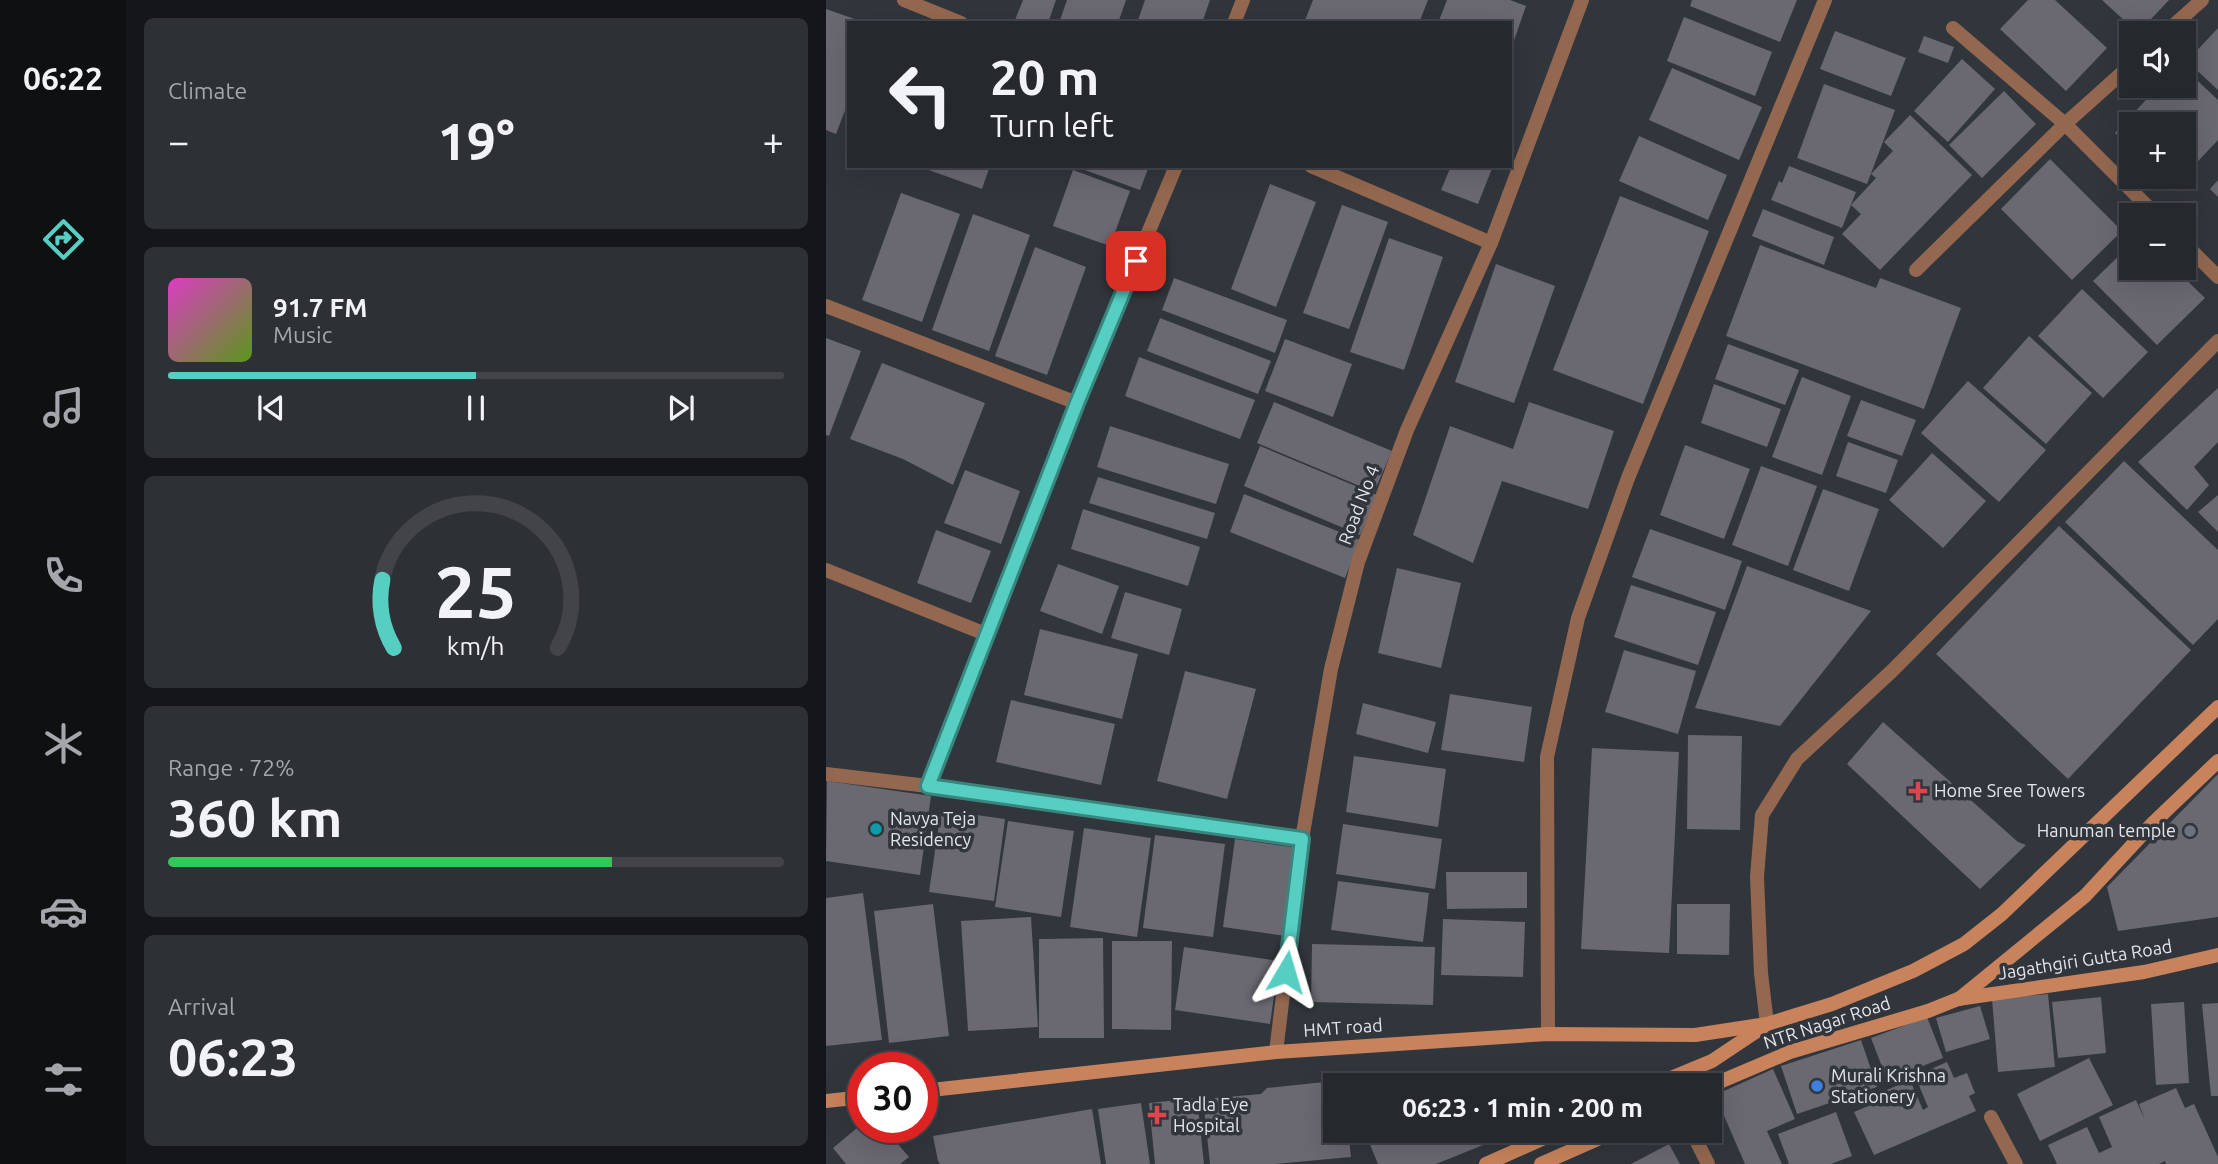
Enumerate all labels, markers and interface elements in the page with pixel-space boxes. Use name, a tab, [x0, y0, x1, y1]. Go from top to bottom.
map controls	[2119, 21, 2196, 280]
button: sound	[2119, 21, 2196, 98]
icon: left	[875, 49, 966, 140]
text: 20 m	[990, 49, 1099, 104]
text: 06:22	[23, 60, 103, 96]
text: Climate	[168, 78, 247, 103]
text: Turn left	[990, 107, 1114, 143]
text: 19°	[437, 112, 515, 170]
button: +	[2119, 112, 2196, 189]
text: −	[168, 120, 189, 162]
text: +	[763, 120, 784, 162]
button: −	[2119, 203, 2196, 280]
icon: directions	[39, 215, 88, 264]
pin	[1106, 231, 1166, 291]
icon: arrive	[1117, 242, 1155, 280]
text: 91.7 FM	[273, 293, 367, 322]
text: Music	[273, 322, 332, 347]
icon: music	[39, 383, 88, 432]
icon: previous	[252, 389, 290, 427]
icon: pause	[457, 389, 495, 427]
icon: next	[662, 389, 700, 427]
street label: Road No 4	[1334, 462, 1382, 547]
text: 25	[435, 550, 517, 632]
icon: phone	[39, 551, 88, 600]
text: km/h	[447, 632, 505, 660]
icon: climate	[39, 719, 88, 768]
text: Range · 72%	[168, 755, 295, 780]
place label: Home Sree Towers	[1934, 780, 2085, 800]
marker: Home Sree Towers	[1908, 781, 1928, 801]
text: 360 km	[168, 789, 342, 847]
place label: Navya Teja Residency	[890, 808, 976, 849]
place label: Hanuman temple	[2037, 820, 2176, 840]
marker: Navya Teja Residency	[868, 821, 884, 837]
marker: Hanuman temple	[2182, 823, 2198, 839]
icon: car	[39, 887, 88, 936]
position arrow	[1249, 935, 1323, 1009]
street label: Jagathgiri Gutta Road	[1996, 935, 2173, 983]
street label: NTR Nagar Road	[1761, 992, 1893, 1052]
text: Arrival	[168, 994, 235, 1019]
street label: HMT road	[1303, 1014, 1383, 1040]
text: 06:23	[168, 1028, 298, 1086]
speed limit sign: 30	[847, 1052, 938, 1143]
icon: filters	[39, 1055, 88, 1104]
place label: Murali Krishna Stationery	[1831, 1065, 1946, 1106]
marker: Murali Krishna Stationery	[1809, 1078, 1825, 1094]
text: 06:23 · 1 min · 200 m	[1402, 1093, 1643, 1122]
place label: Tadla Eye Hospital	[1173, 1094, 1249, 1135]
marker: Tadla Eye Hospital	[1147, 1105, 1167, 1125]

